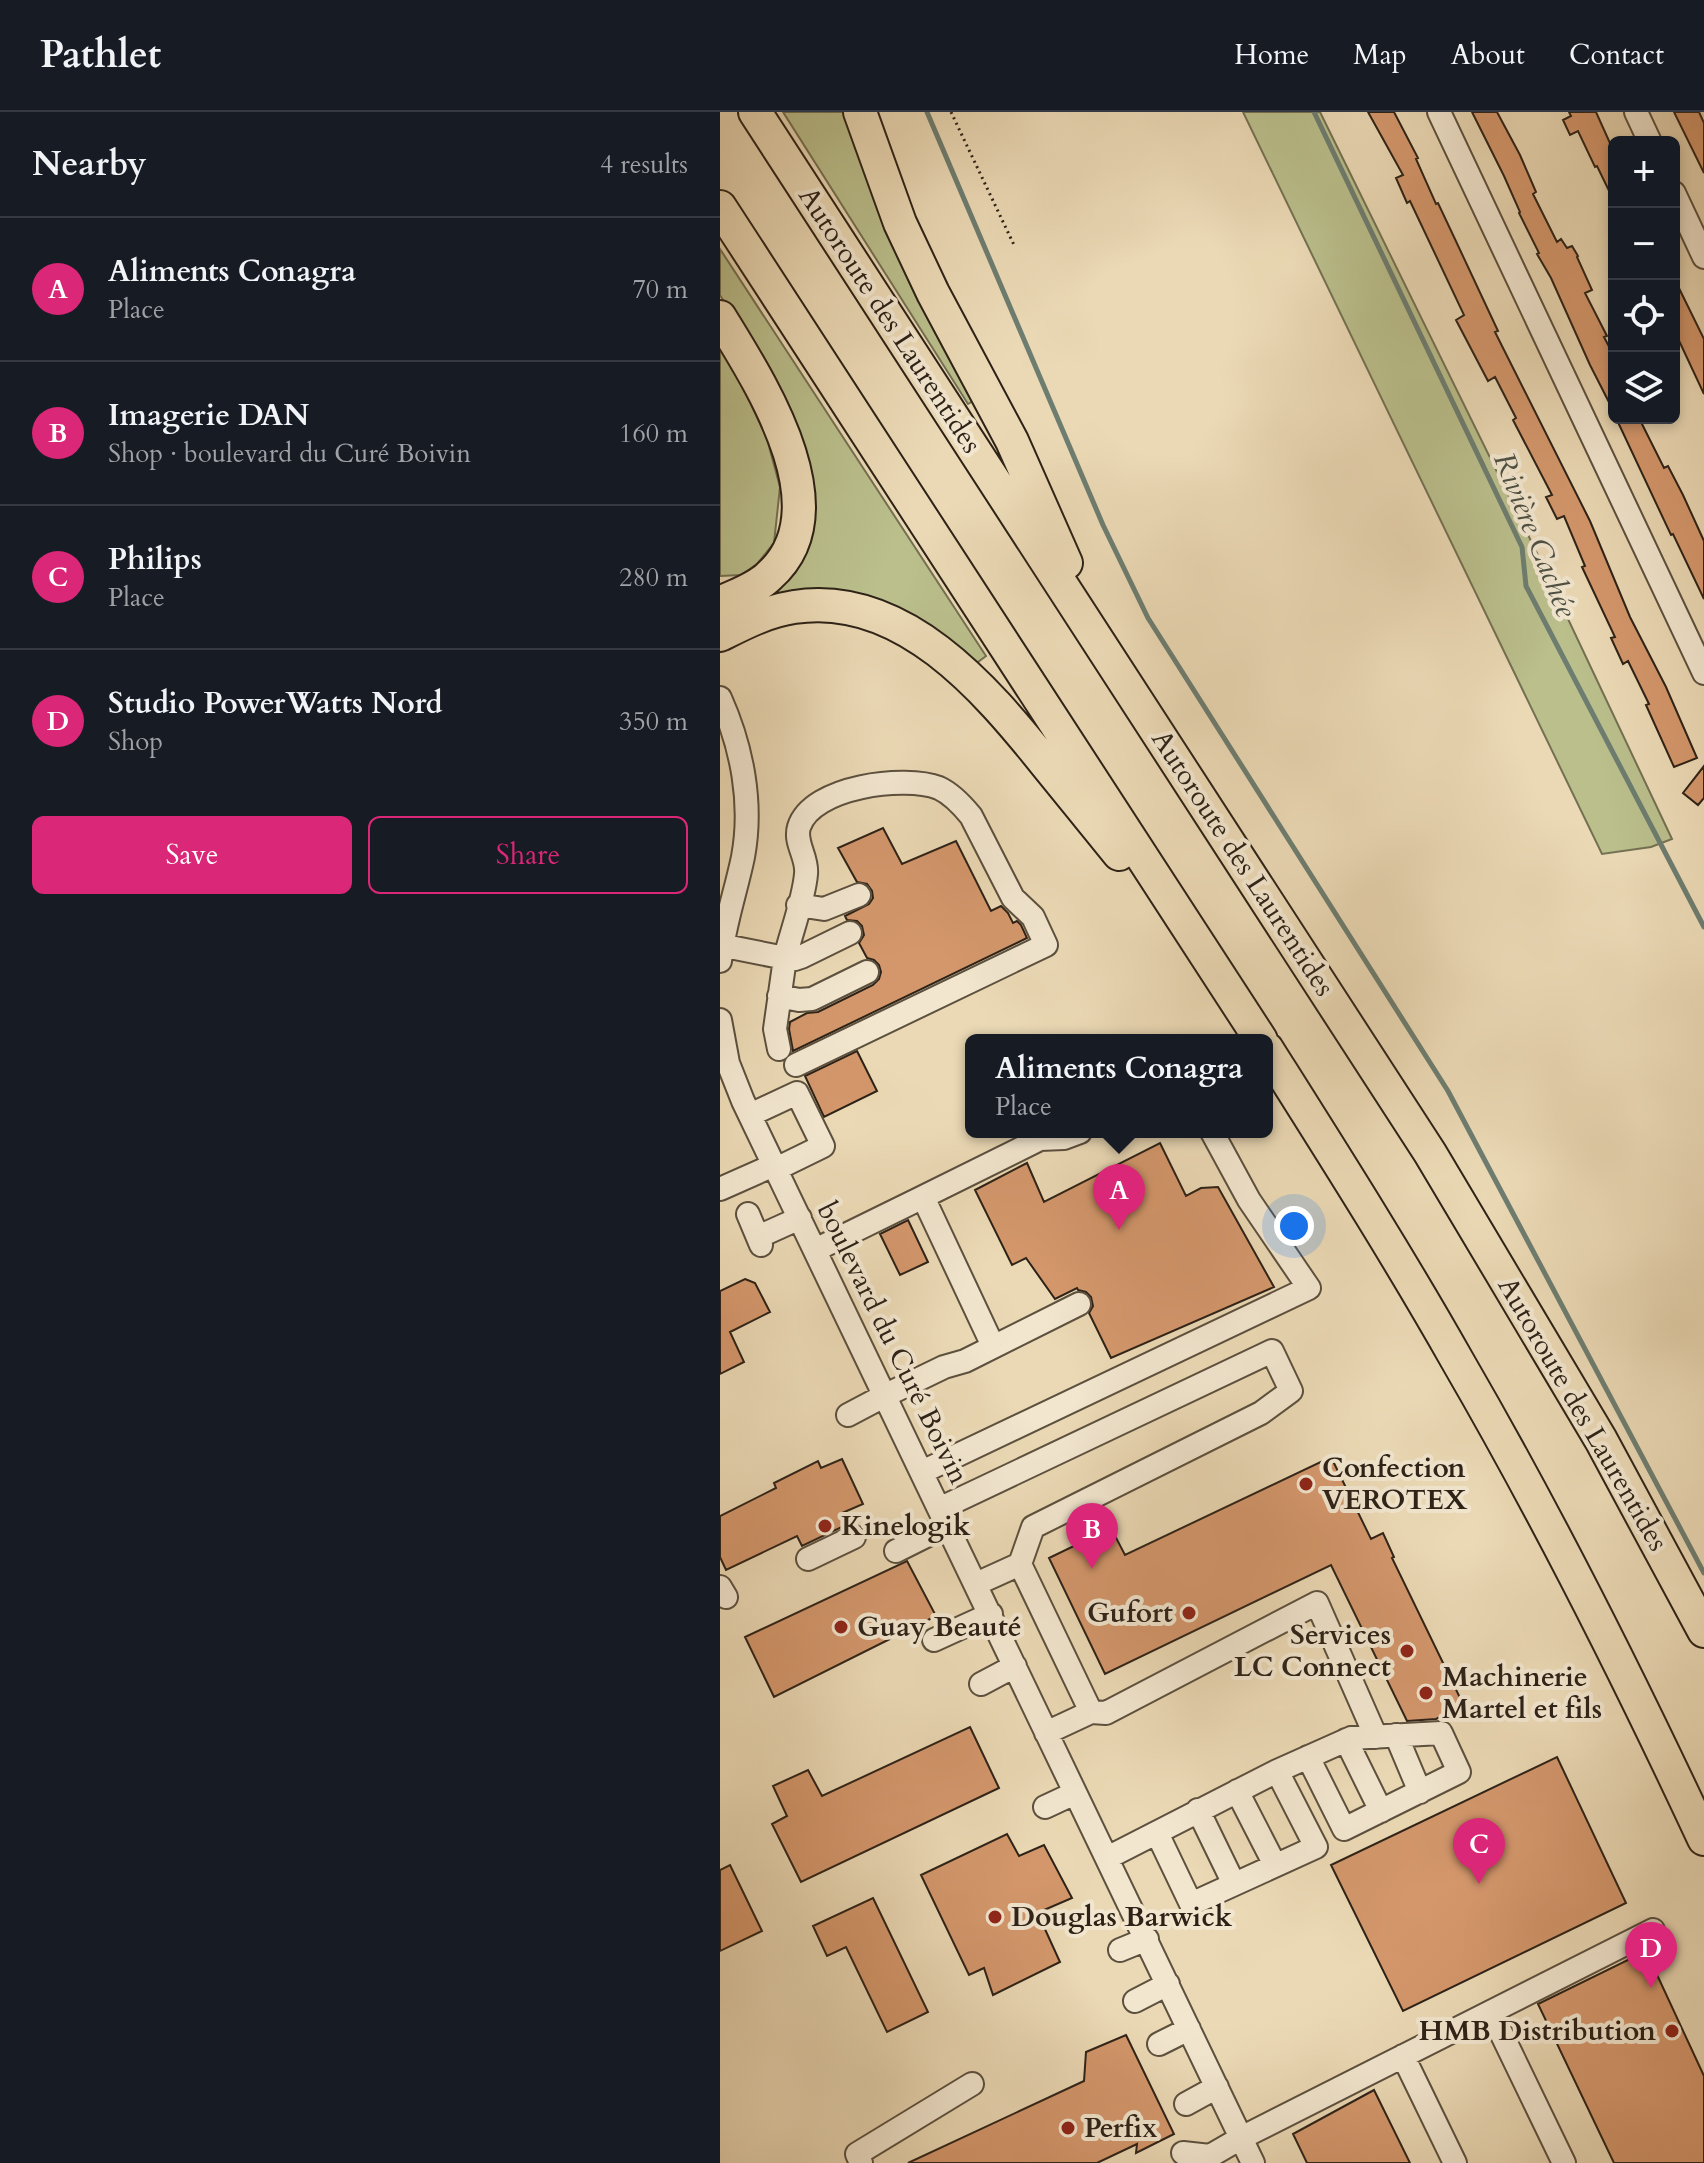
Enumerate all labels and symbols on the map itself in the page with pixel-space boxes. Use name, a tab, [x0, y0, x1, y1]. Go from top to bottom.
street label: Autoroute des Laurentides	[790, 179, 990, 461]
water label: Rivière Cachée	[1483, 446, 1587, 624]
street label: Autoroute des Laurentides	[1143, 722, 1343, 1004]
pin: A	[1093, 1164, 1145, 1230]
street label: boulevard du Curé Boivin	[808, 1196, 978, 1490]
your location	[1274, 1206, 1314, 1246]
street label: Autoroute des Laurentides	[1489, 1270, 1677, 1558]
place label: Confection VEROTEX	[1322, 1449, 1468, 1519]
marker: Confection VEROTEX	[1297, 1475, 1315, 1493]
pin: B	[1066, 1503, 1118, 1569]
place label: Kinelogik	[841, 1507, 971, 1545]
marker: Kinelogik	[816, 1517, 834, 1535]
place label: Gufort	[1087, 1594, 1173, 1632]
marker: Gufort	[1180, 1604, 1198, 1622]
place label: Guay Beauté	[857, 1608, 1022, 1646]
place label: Services LC Connect	[1234, 1616, 1391, 1686]
marker: Guay Beauté	[832, 1618, 850, 1636]
marker: Services LC Connect	[1398, 1642, 1416, 1660]
place label: Machinerie Martel et fils	[1442, 1658, 1602, 1728]
marker: Machinerie Martel et fils	[1417, 1684, 1435, 1702]
pin: C	[1453, 1818, 1505, 1884]
place label: Douglas Barwick	[1011, 1898, 1233, 1936]
marker: Douglas Barwick	[986, 1908, 1004, 1926]
pin: D	[1625, 1922, 1677, 1988]
place label: HMB Distribution	[1419, 2012, 1656, 2050]
marker: HMB Distribution	[1663, 2022, 1681, 2040]
place label: Perfix	[1084, 2109, 1157, 2147]
marker: Perfix	[1059, 2119, 1077, 2137]

